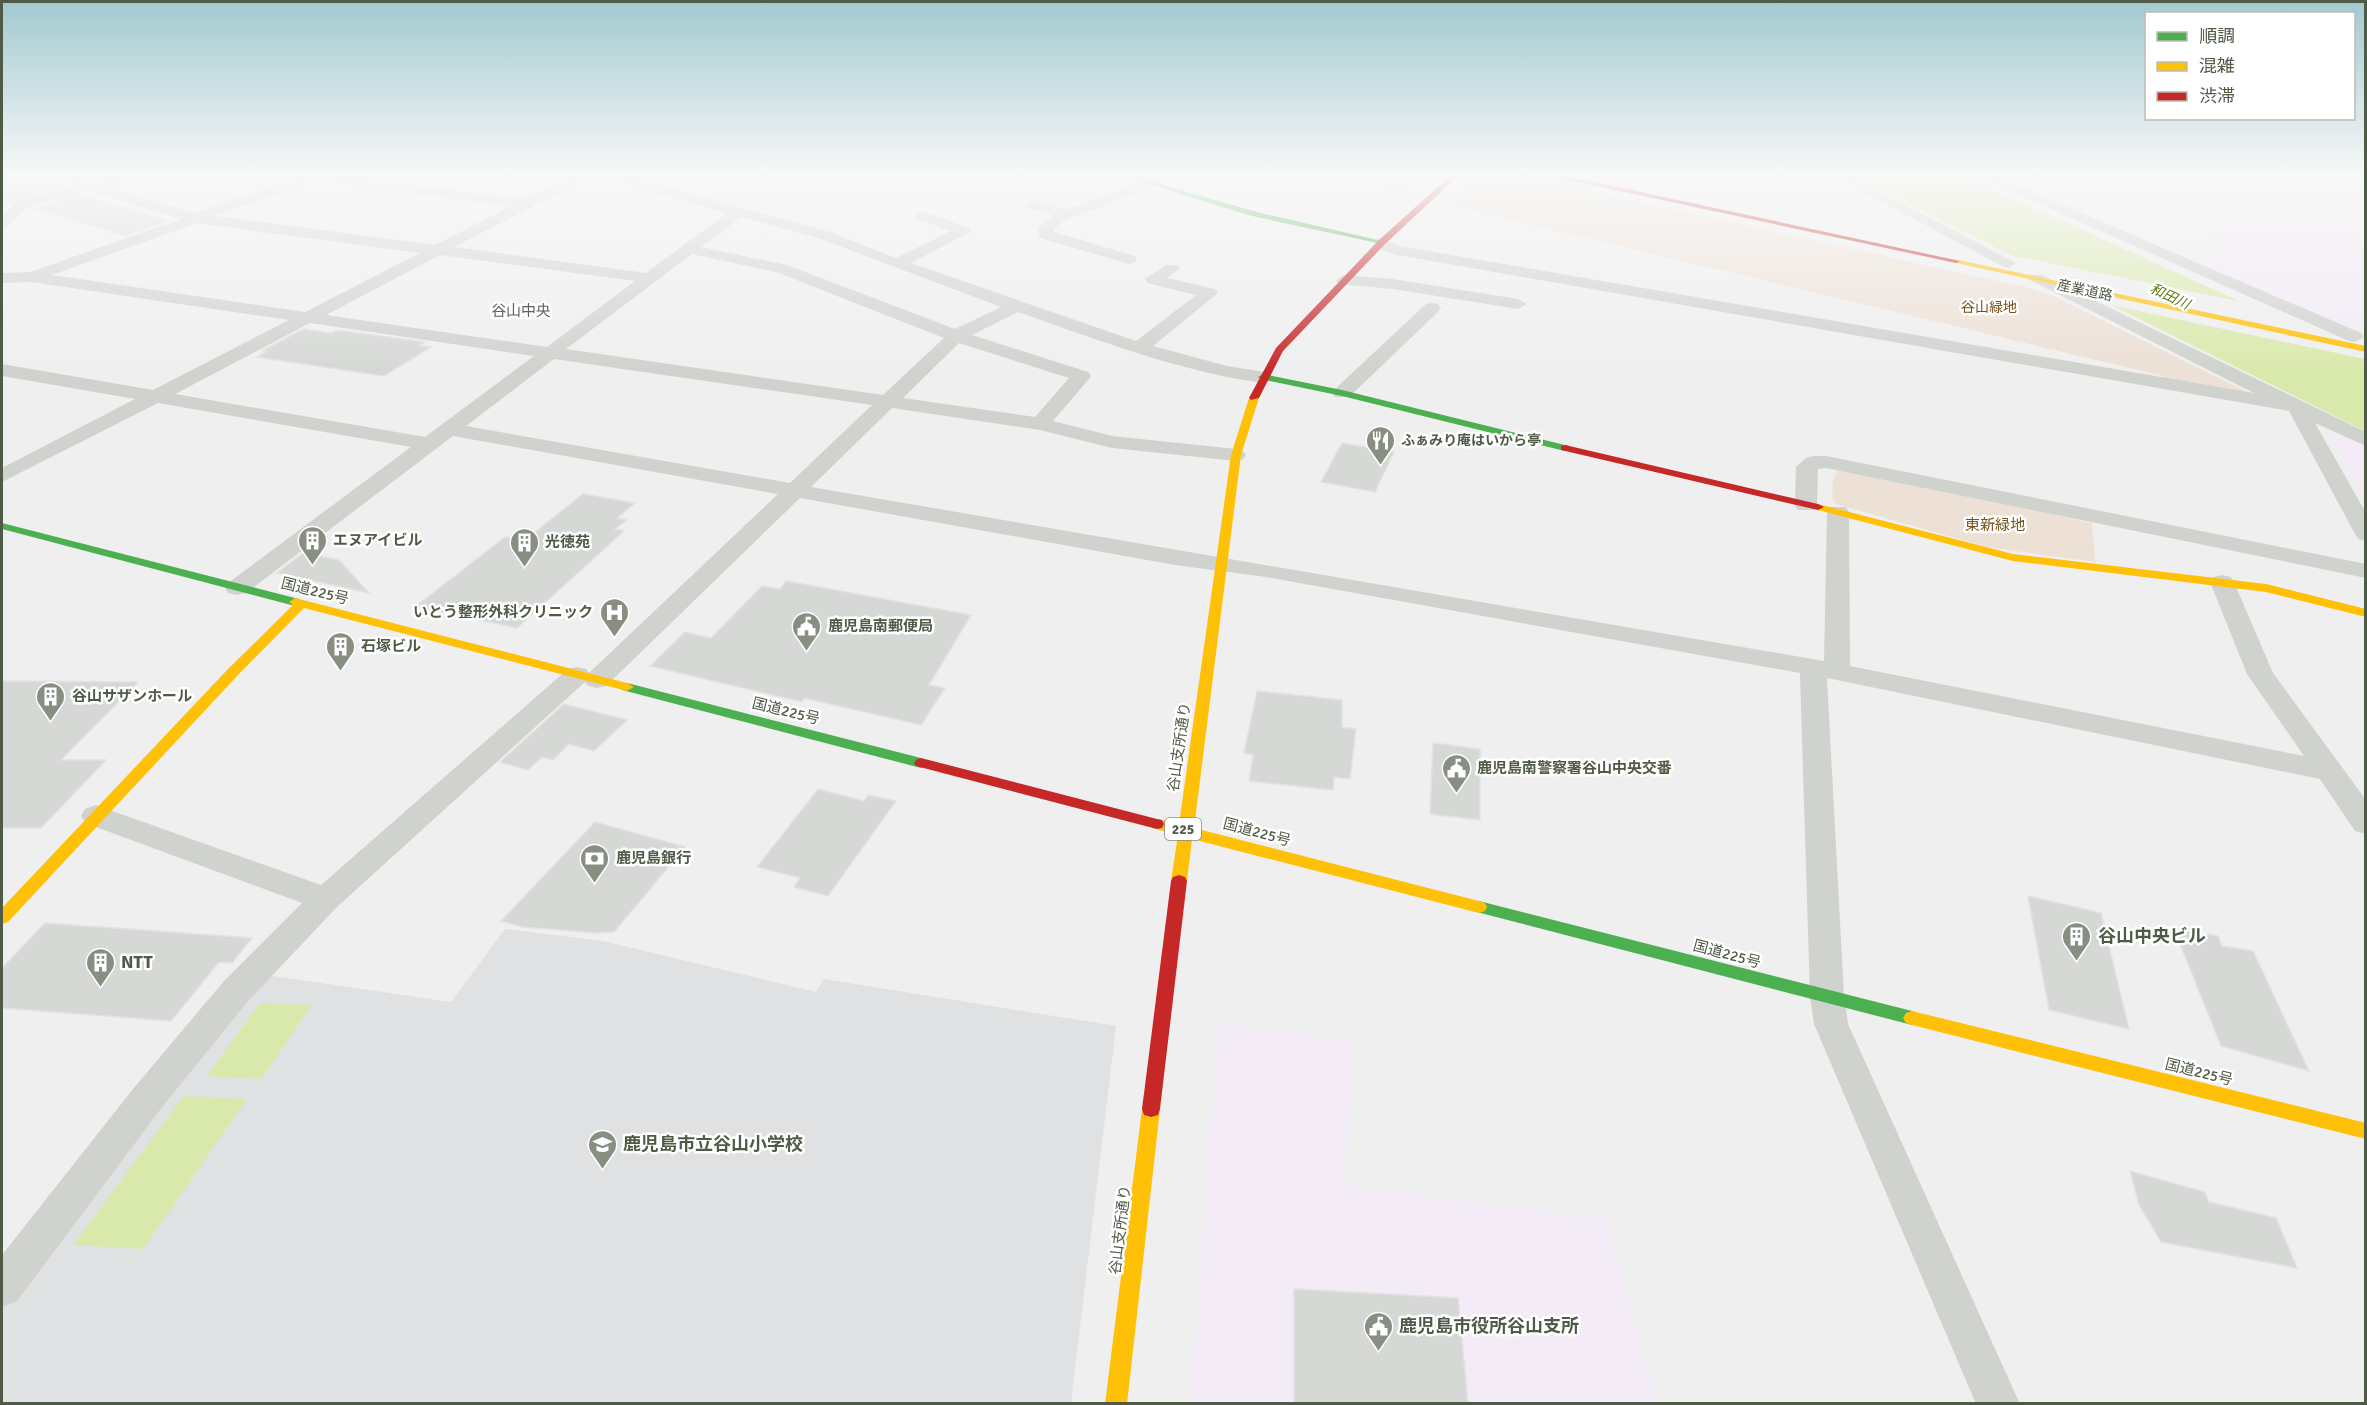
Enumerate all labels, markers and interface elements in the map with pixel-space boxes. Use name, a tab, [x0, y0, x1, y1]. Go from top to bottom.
legend	[2145, 12, 2355, 120]
text: 順調	[2199, 25, 2235, 47]
text: 混雑	[2199, 55, 2235, 77]
text: 渋滞	[2199, 85, 2235, 107]
street label: 産業道路	[2056, 276, 2114, 305]
water label: 和田川	[2147, 280, 2194, 314]
park label: 谷山緑地	[1961, 299, 2017, 316]
district label: 谷山中央	[491, 302, 551, 320]
restaurant icon: ふぁみり庵はいから亭	[1364, 424, 1396, 466]
place label: ふぁみり庵はいから亭	[1401, 432, 1541, 449]
park label: 東新緑地	[1965, 516, 2025, 534]
building icon: エヌアイビル	[296, 524, 328, 566]
building icon: 光徳苑	[508, 526, 540, 568]
place label: エヌアイビル	[333, 531, 422, 549]
place label: 光徳苑	[545, 533, 590, 551]
street label: 国道225号	[279, 574, 351, 608]
hospital icon: いとう整形外科クリニック	[598, 596, 630, 638]
place label: いとう整形外科クリニック	[413, 603, 593, 621]
public building icon: 鹿児島南郵便局	[791, 610, 823, 652]
place label: 鹿児島南郵便局	[828, 617, 933, 635]
building icon: 石塚ビル	[324, 630, 356, 672]
place label: 石塚ビル	[361, 637, 421, 655]
building icon: 谷山サザンホール	[35, 680, 67, 722]
place label: 谷山サザンホール	[72, 687, 192, 705]
street label: 国道225号	[750, 694, 822, 728]
street label: 谷山支所通り	[1164, 701, 1194, 793]
public building icon: 鹿児島南警察署谷山中央交番	[1440, 752, 1472, 794]
place label: 鹿児島南警察署谷山中央交番	[1477, 759, 1672, 777]
street label: 国道225号	[1221, 814, 1293, 850]
road number: 225	[1165, 818, 1201, 840]
bank icon: 鹿児島銀行	[579, 842, 611, 884]
place label: 鹿児島銀行	[616, 849, 691, 867]
building icon: 谷山中央ビル	[2061, 920, 2093, 962]
place label: 谷山中央ビル	[2098, 925, 2206, 947]
street label: 国道225号	[1691, 936, 1763, 972]
building icon: NTT	[84, 946, 116, 988]
place label: NTT	[121, 951, 154, 973]
street label: 国道225号	[2163, 1055, 2235, 1089]
school or university icon: 鹿児島市立谷山小学校	[586, 1128, 618, 1170]
place label: 鹿児島市立谷山小学校	[623, 1133, 803, 1155]
street label: 谷山支所通り	[1106, 1184, 1134, 1276]
public building icon: 鹿児島市役所谷山支所	[1362, 1310, 1394, 1352]
place label: 鹿児島市役所谷山支所	[1399, 1315, 1579, 1337]

